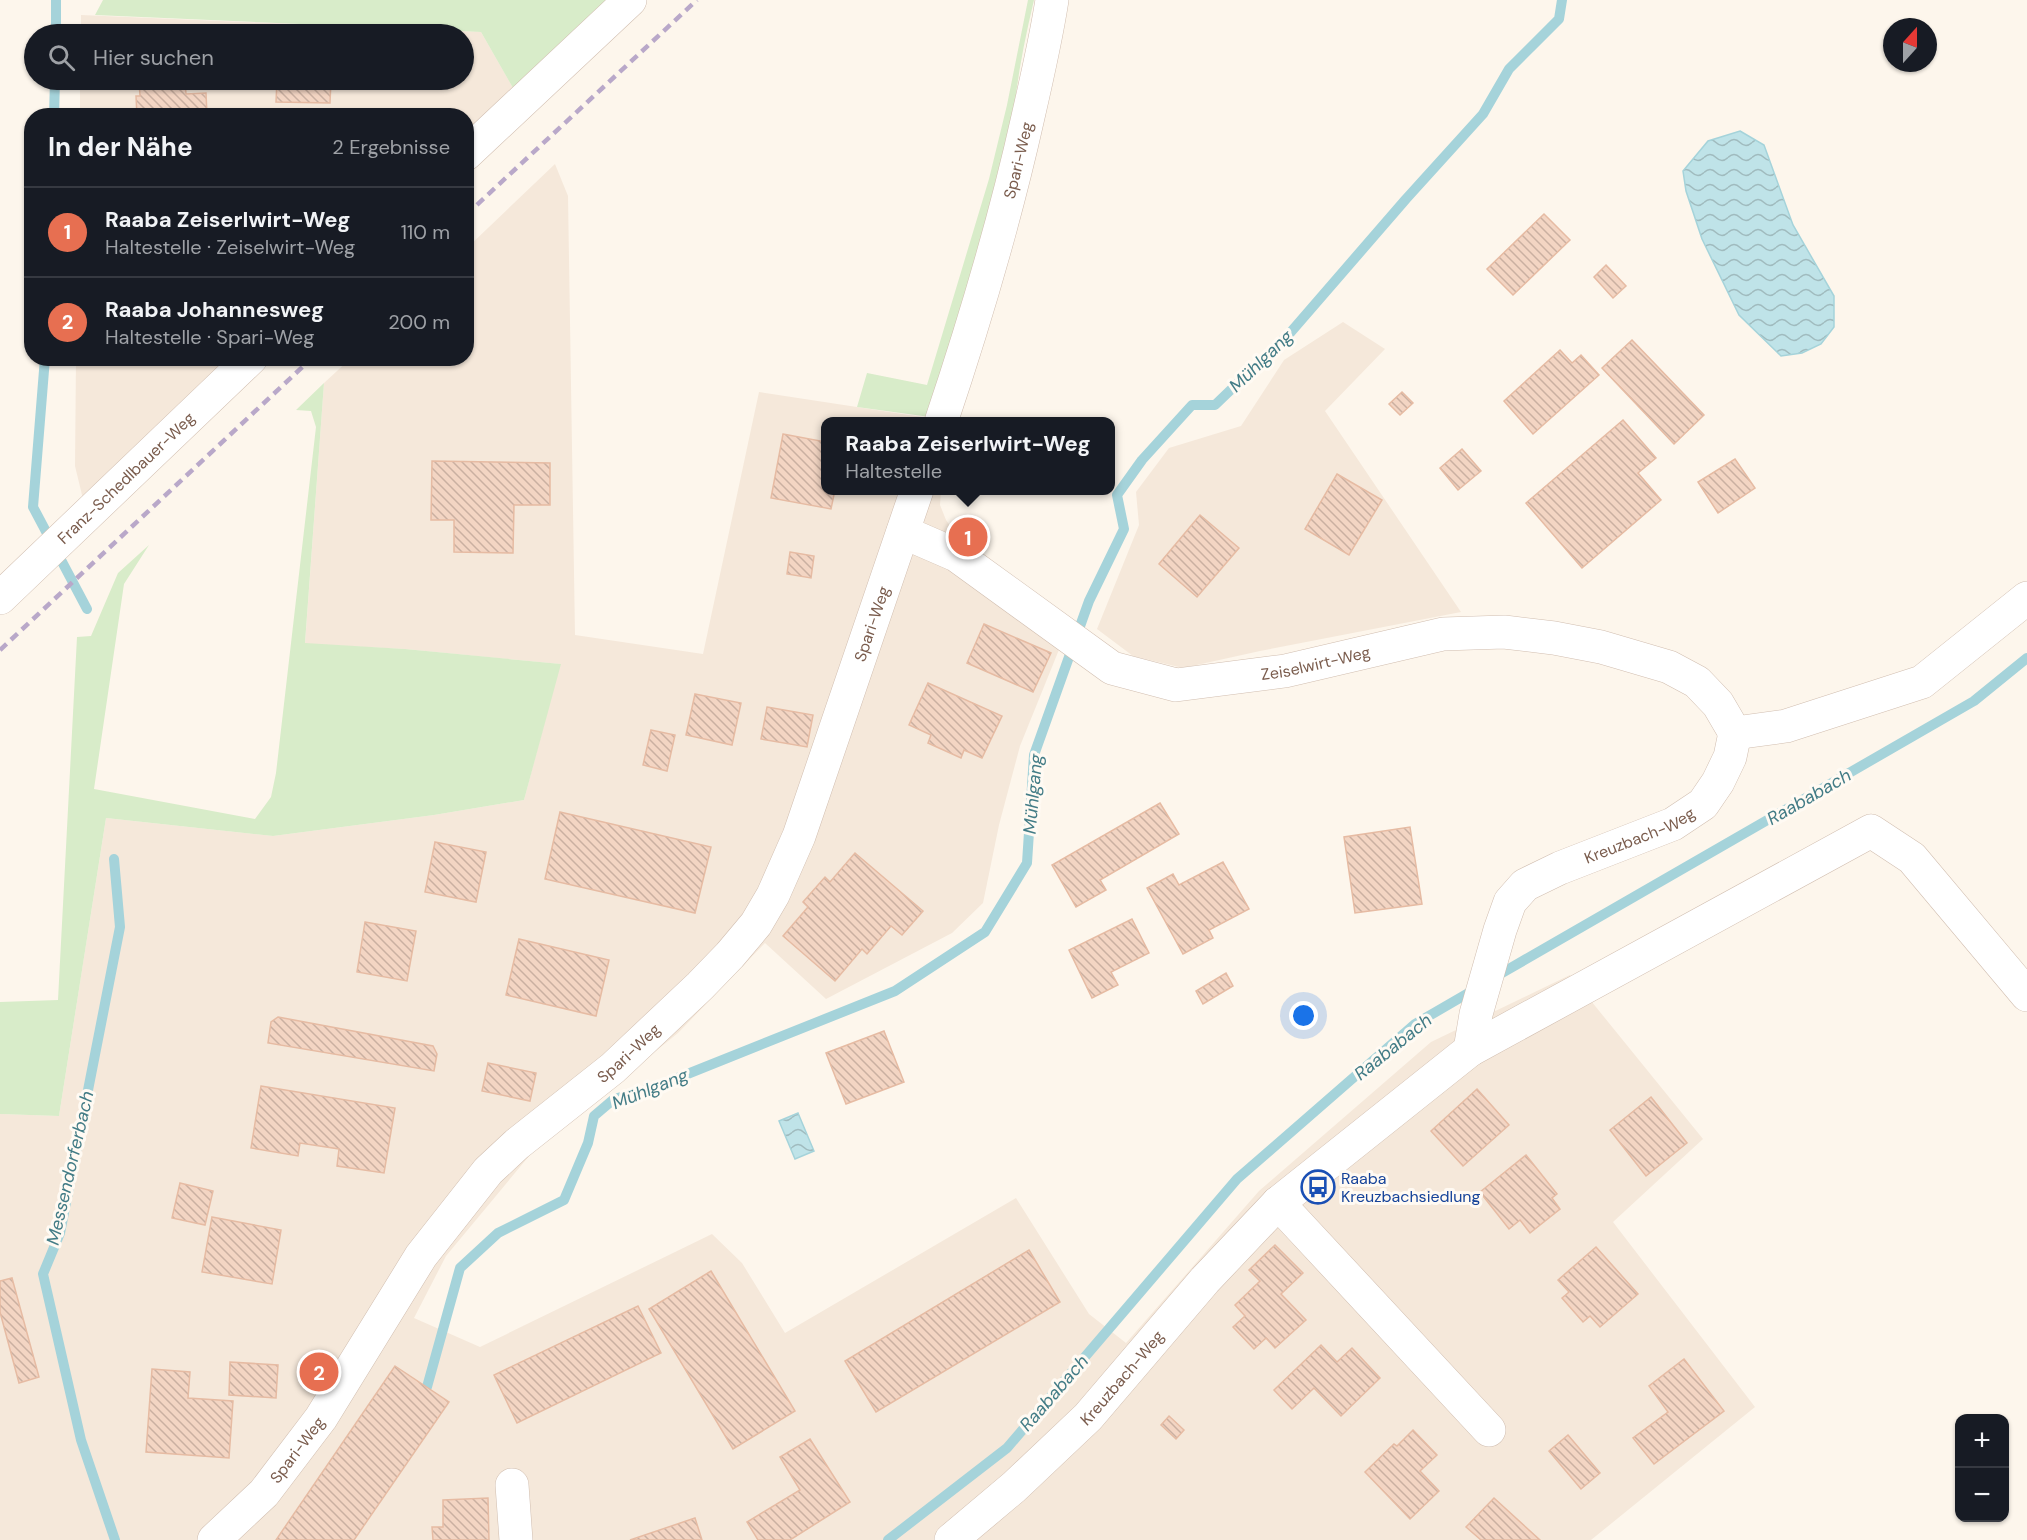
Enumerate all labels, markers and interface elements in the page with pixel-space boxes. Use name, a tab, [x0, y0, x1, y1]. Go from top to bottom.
north arrow	[1883, 18, 1937, 72]
search box	[24, 24, 474, 90]
icon: search	[45, 41, 78, 74]
text: Hier suchen	[93, 43, 214, 72]
street label: Spari-Weg	[998, 120, 1037, 201]
text: In der Nähe	[48, 130, 193, 164]
text: 2 Ergebnisse	[332, 134, 450, 160]
text: Raaba Zeiserlwirt-Weg	[105, 205, 350, 234]
text: 1	[64, 219, 71, 245]
text: 110 m	[401, 219, 450, 245]
text: Haltestelle · Zeiselwirt-Weg	[105, 234, 355, 260]
text: Raaba Johannesweg	[105, 295, 324, 324]
text: 2	[62, 309, 73, 335]
text: 200 m	[388, 309, 450, 335]
text: Haltestelle · Spari-Weg	[105, 324, 314, 350]
water label: Mühlgang	[1224, 324, 1299, 397]
street label: Franz-Schedlbauer-Weg	[53, 407, 199, 548]
popup	[821, 417, 1115, 495]
text: Raaba Zeiserlwirt-Weg	[845, 429, 1091, 458]
text: Haltestelle	[845, 458, 942, 484]
pin: 1	[948, 514, 988, 560]
street label: Spari-Weg	[849, 583, 894, 664]
street label: Zeiselwirt-Weg	[1260, 641, 1372, 684]
water label: Mühlgang	[1018, 752, 1049, 835]
water label: Raababach	[1763, 763, 1855, 831]
street label: Kreuzbach-Weg	[1581, 802, 1699, 868]
your location	[1289, 1001, 1318, 1030]
water label: Raababach	[1349, 1008, 1437, 1086]
street label: Spari-Weg	[593, 1019, 664, 1087]
water label: Mühlgang	[608, 1062, 693, 1115]
water label: Messendorferbach	[41, 1089, 99, 1247]
place label: Raaba Kreuzbachsiedlung	[1341, 1168, 1481, 1207]
bus stop icon: Raaba Kreuzbachsiedlung	[1300, 1169, 1336, 1205]
street label: Kreuzbach-Weg	[1075, 1326, 1168, 1430]
pin: 2	[300, 1350, 338, 1394]
water label: Raababach	[1014, 1350, 1094, 1436]
street label: Spari-Weg	[265, 1412, 329, 1487]
map controls	[1955, 1414, 2009, 1522]
button: +	[1955, 1414, 2009, 1468]
button: −	[1955, 1468, 2009, 1522]

